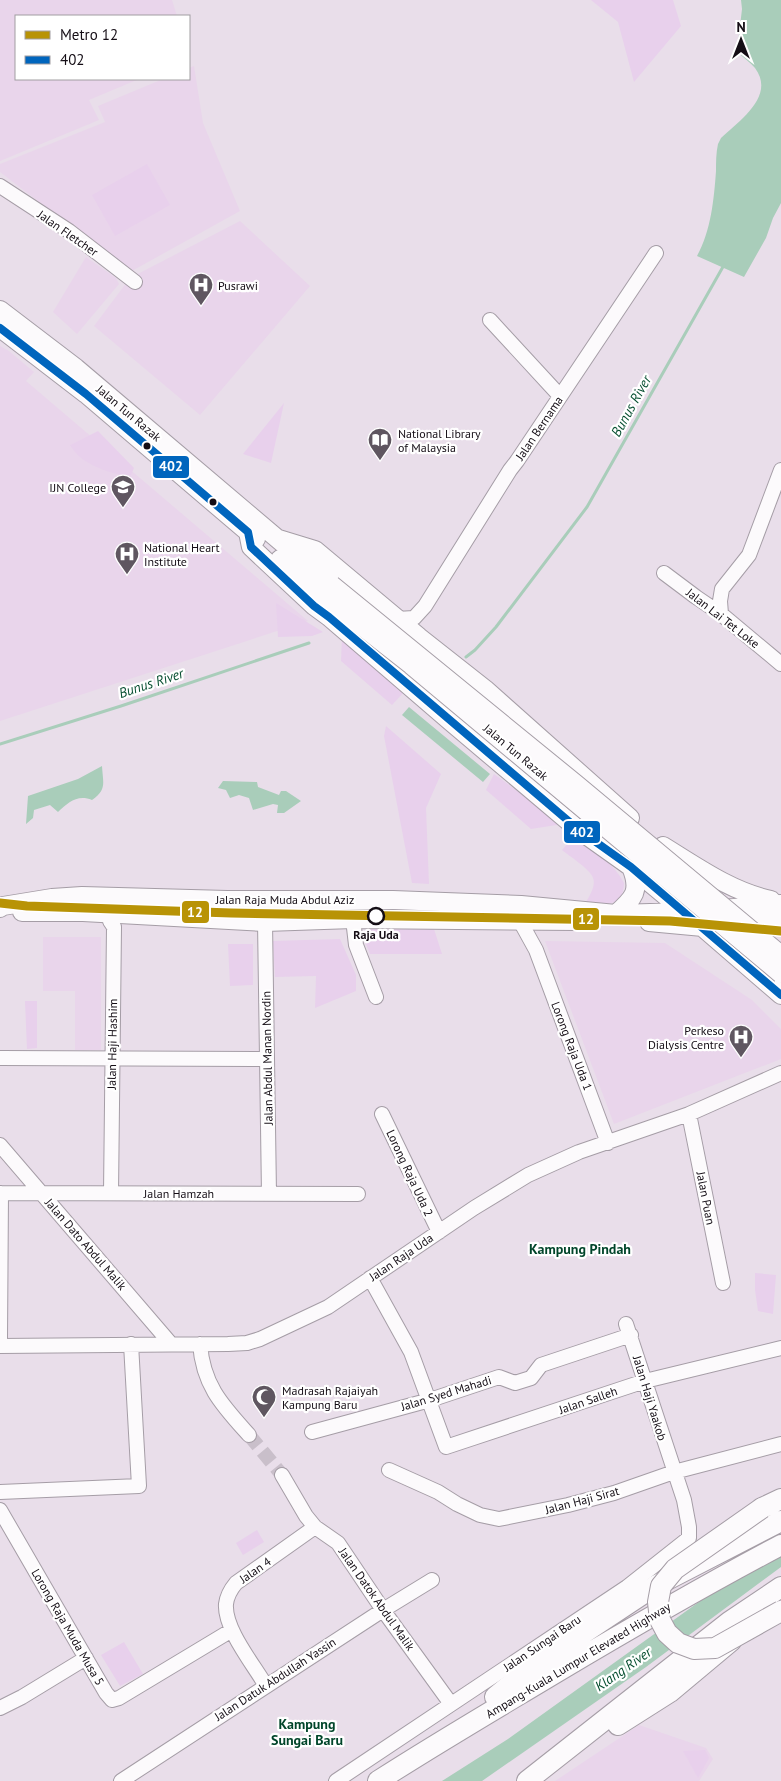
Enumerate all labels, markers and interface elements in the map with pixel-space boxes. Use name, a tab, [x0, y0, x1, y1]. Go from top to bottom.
legend	[15, 15, 190, 80]
north arrow	[716, 15, 766, 65]
text: N	[736, 18, 746, 36]
text: Metro 12	[60, 25, 118, 44]
text: 402	[60, 50, 85, 69]
street label: Jalan Fletcher	[34, 206, 101, 259]
hospital icon: Pusrawi	[188, 272, 214, 306]
place label: Pusrawi	[218, 278, 258, 293]
water label: Bunus River	[607, 371, 656, 440]
street label: Jalan Tun Razak	[93, 381, 165, 445]
street label: Jalan Bernama	[512, 393, 566, 464]
place label: National Library of Malaysia	[398, 426, 481, 455]
library icon: National Library of Malaysia	[367, 427, 393, 461]
unlabelled marker	[142, 441, 152, 451]
line badge: 402	[152, 455, 190, 479]
text: 402	[159, 457, 183, 475]
school or university icon: IJN College	[110, 474, 136, 508]
place label: IJN College	[49, 480, 106, 495]
unlabelled marker	[208, 497, 218, 507]
place label: National Heart Institute	[144, 540, 220, 569]
hospital icon: National Heart Institute	[114, 541, 140, 575]
street label: Jalan Lai Tet Loke	[683, 584, 763, 651]
water label: Bunus River	[116, 664, 187, 702]
street label: Jalan Tun Razak	[480, 720, 552, 784]
line badge: 402	[563, 820, 601, 844]
text: 402	[570, 823, 594, 841]
street label: Jalan Raja Muda Abdul Aziz	[215, 892, 354, 907]
line badge: 12	[181, 900, 210, 924]
text: 12	[187, 903, 203, 921]
marker: Raja Uda	[367, 907, 385, 925]
line badge: 12	[572, 907, 600, 931]
text: 12	[578, 910, 594, 928]
place label: Raja Uda	[353, 927, 399, 942]
street label: Jalan Abdul Manan Nordin	[258, 991, 276, 1126]
street label: Jalan Haji Hashim	[104, 998, 120, 1091]
street label: Lorong Raja Uda 1	[548, 999, 596, 1093]
place label: Perkeso Dialysis Centre	[648, 1023, 724, 1052]
hospital icon: Perkeso Dialysis Centre	[728, 1024, 754, 1058]
street label: Lorong Raja Uda 2	[383, 1127, 437, 1219]
street label: Jalan Puan	[693, 1169, 719, 1226]
street label: Jalan Hamzah	[143, 1186, 214, 1201]
street label: Jalan Dato Abdul Malik	[41, 1194, 130, 1293]
street label: Jalan Raja Uda	[365, 1230, 436, 1285]
district label: Kampung Pindah	[529, 1240, 631, 1258]
street label: Jalan Haji Yaakob	[630, 1353, 670, 1442]
street label: Jalan Syed Mahadi	[398, 1372, 493, 1414]
place label: Madrasah Rajaiyah Kampung Baru	[282, 1383, 378, 1412]
street label: Jalan Salleh	[556, 1383, 619, 1417]
mosque icon: Madrasah Rajaiyah Kampung Baru	[251, 1384, 277, 1418]
street label: Jalan Haji Sirat	[542, 1483, 621, 1517]
street label: Jalan Datok Abdul Malik	[335, 1544, 418, 1654]
street label: Jalan 4	[235, 1553, 274, 1587]
street label: Lorong Raja Muda Musa 5	[28, 1566, 108, 1688]
street label: Ampang-Kuala Lumpur Elevated Highway	[483, 1599, 673, 1721]
street label: Jalan Sungai Baru	[500, 1612, 584, 1675]
street label: Jalan Datuk Abdullah Yassin	[211, 1634, 338, 1724]
water label: Klang River	[591, 1642, 656, 1695]
district label: Kampung Sungai Baru	[271, 1715, 343, 1749]

